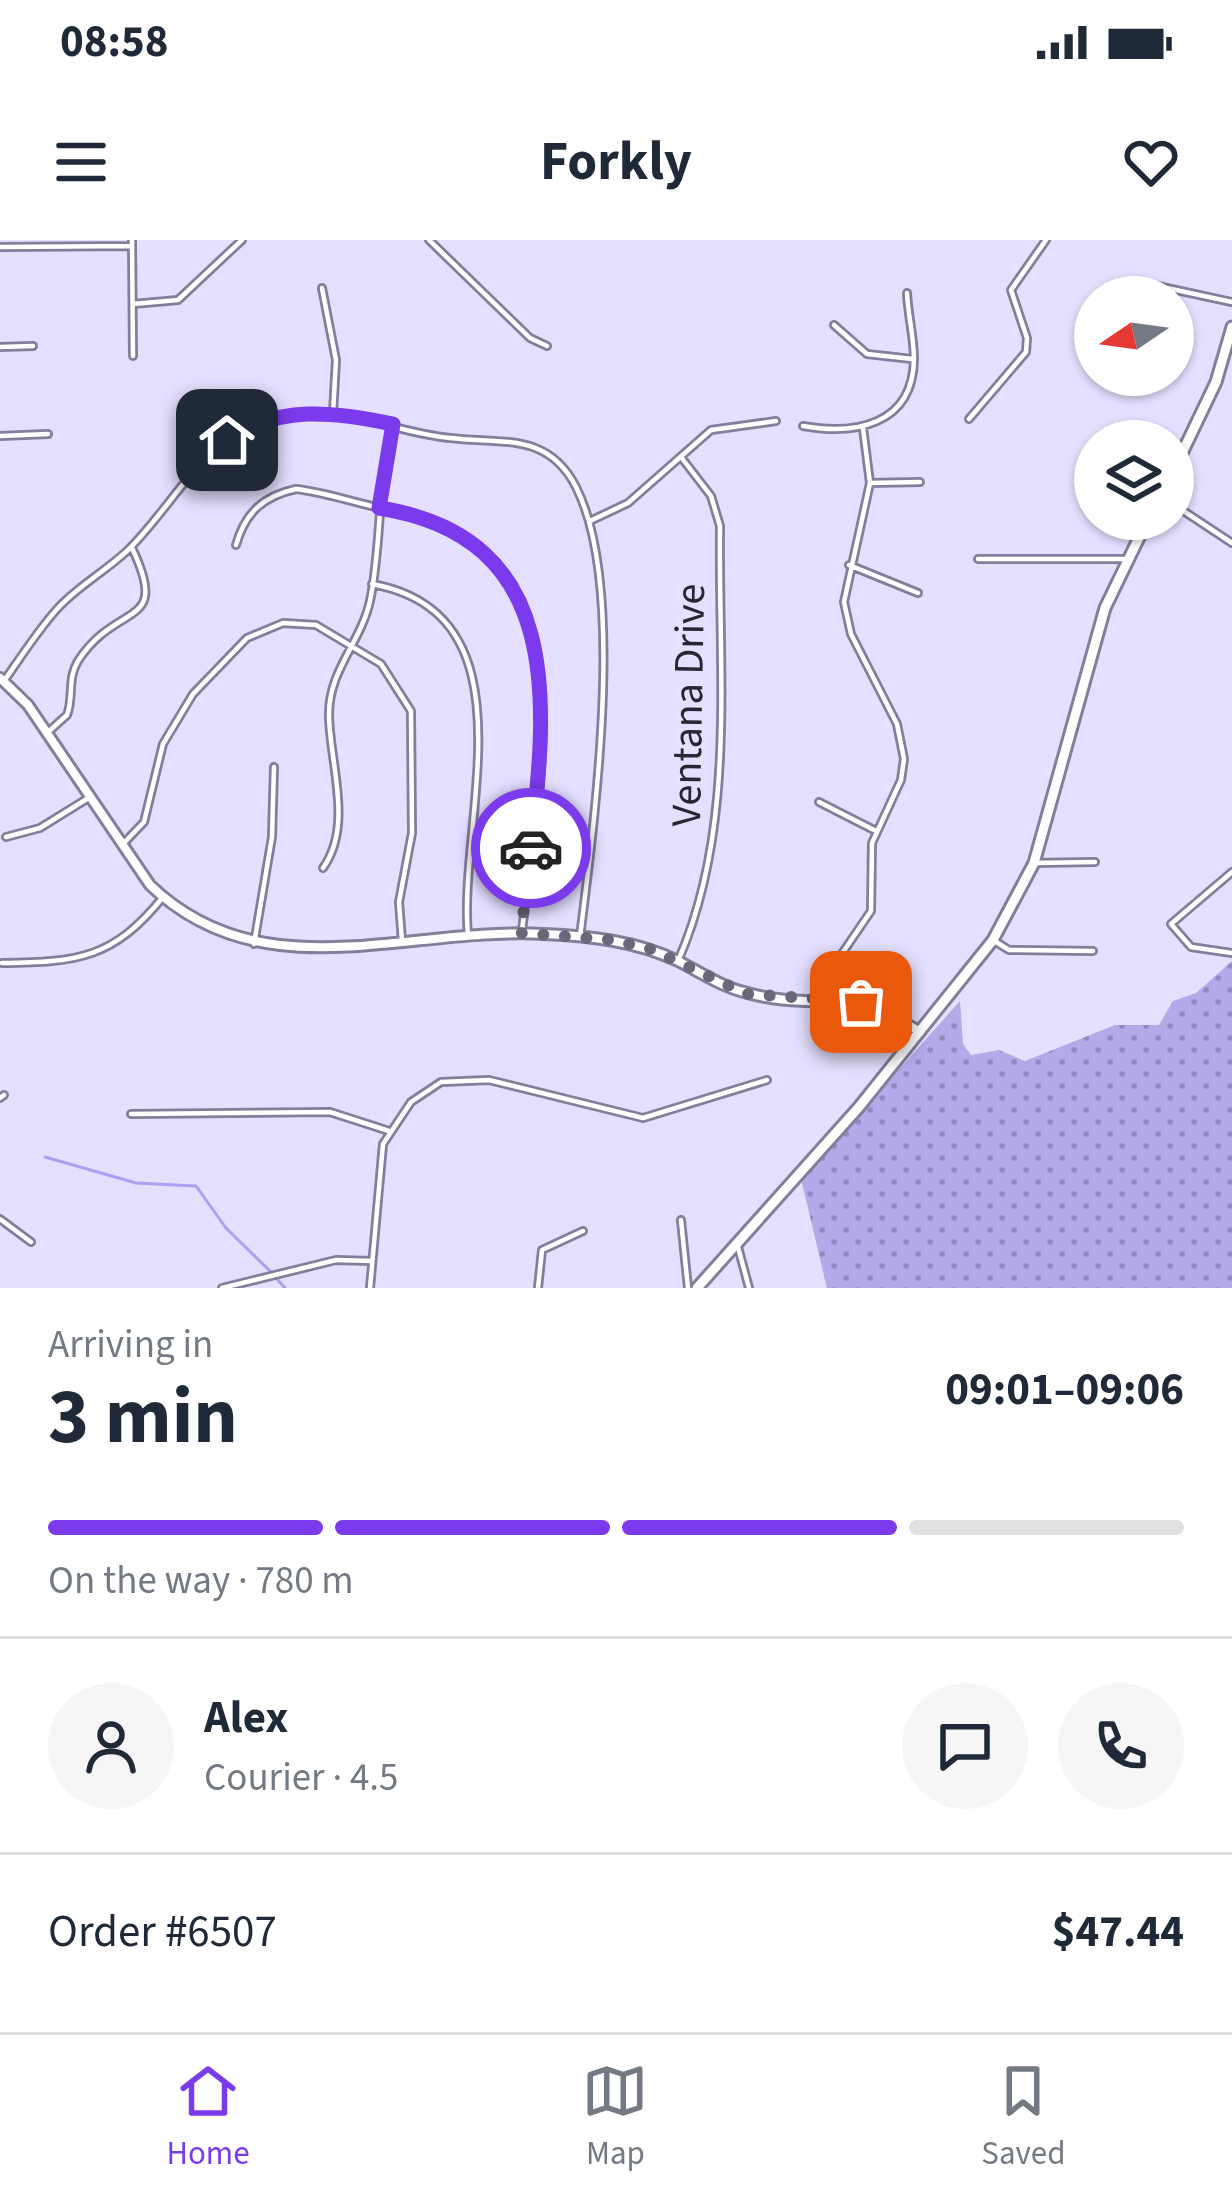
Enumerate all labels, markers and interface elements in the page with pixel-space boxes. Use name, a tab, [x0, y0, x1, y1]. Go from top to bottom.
text: 08:58	[60, 10, 169, 74]
text: Forkly	[540, 124, 692, 201]
icon: menu	[48, 129, 114, 195]
icon: heart	[1118, 129, 1184, 195]
north arrow	[1074, 276, 1194, 396]
map controls	[1074, 276, 1194, 540]
pin	[176, 389, 278, 491]
icon: home	[194, 407, 260, 473]
button: layers	[1074, 420, 1194, 540]
street label: Ventana Drive	[657, 583, 721, 827]
courier	[471, 788, 591, 908]
icon: car	[498, 815, 564, 881]
pin	[810, 951, 912, 1053]
icon: bag	[828, 969, 894, 1035]
text: Arriving in	[48, 1317, 213, 1373]
text: 09:01–09:06	[945, 1358, 1184, 1422]
text: 3 min	[48, 1362, 238, 1473]
text: On the way · 780 m	[48, 1553, 354, 1609]
button: person	[48, 1683, 174, 1809]
button: chat	[902, 1683, 1028, 1809]
button: phone	[1058, 1683, 1184, 1809]
text: Alex	[204, 1686, 288, 1750]
text: Courier · 4.5	[204, 1750, 398, 1806]
text: Order #6507	[48, 1900, 277, 1964]
text: $47.44	[1052, 1900, 1184, 1964]
tab: Home	[166, 2058, 250, 2177]
tab: Map	[582, 2058, 648, 2177]
tab: Saved	[981, 2058, 1066, 2177]

